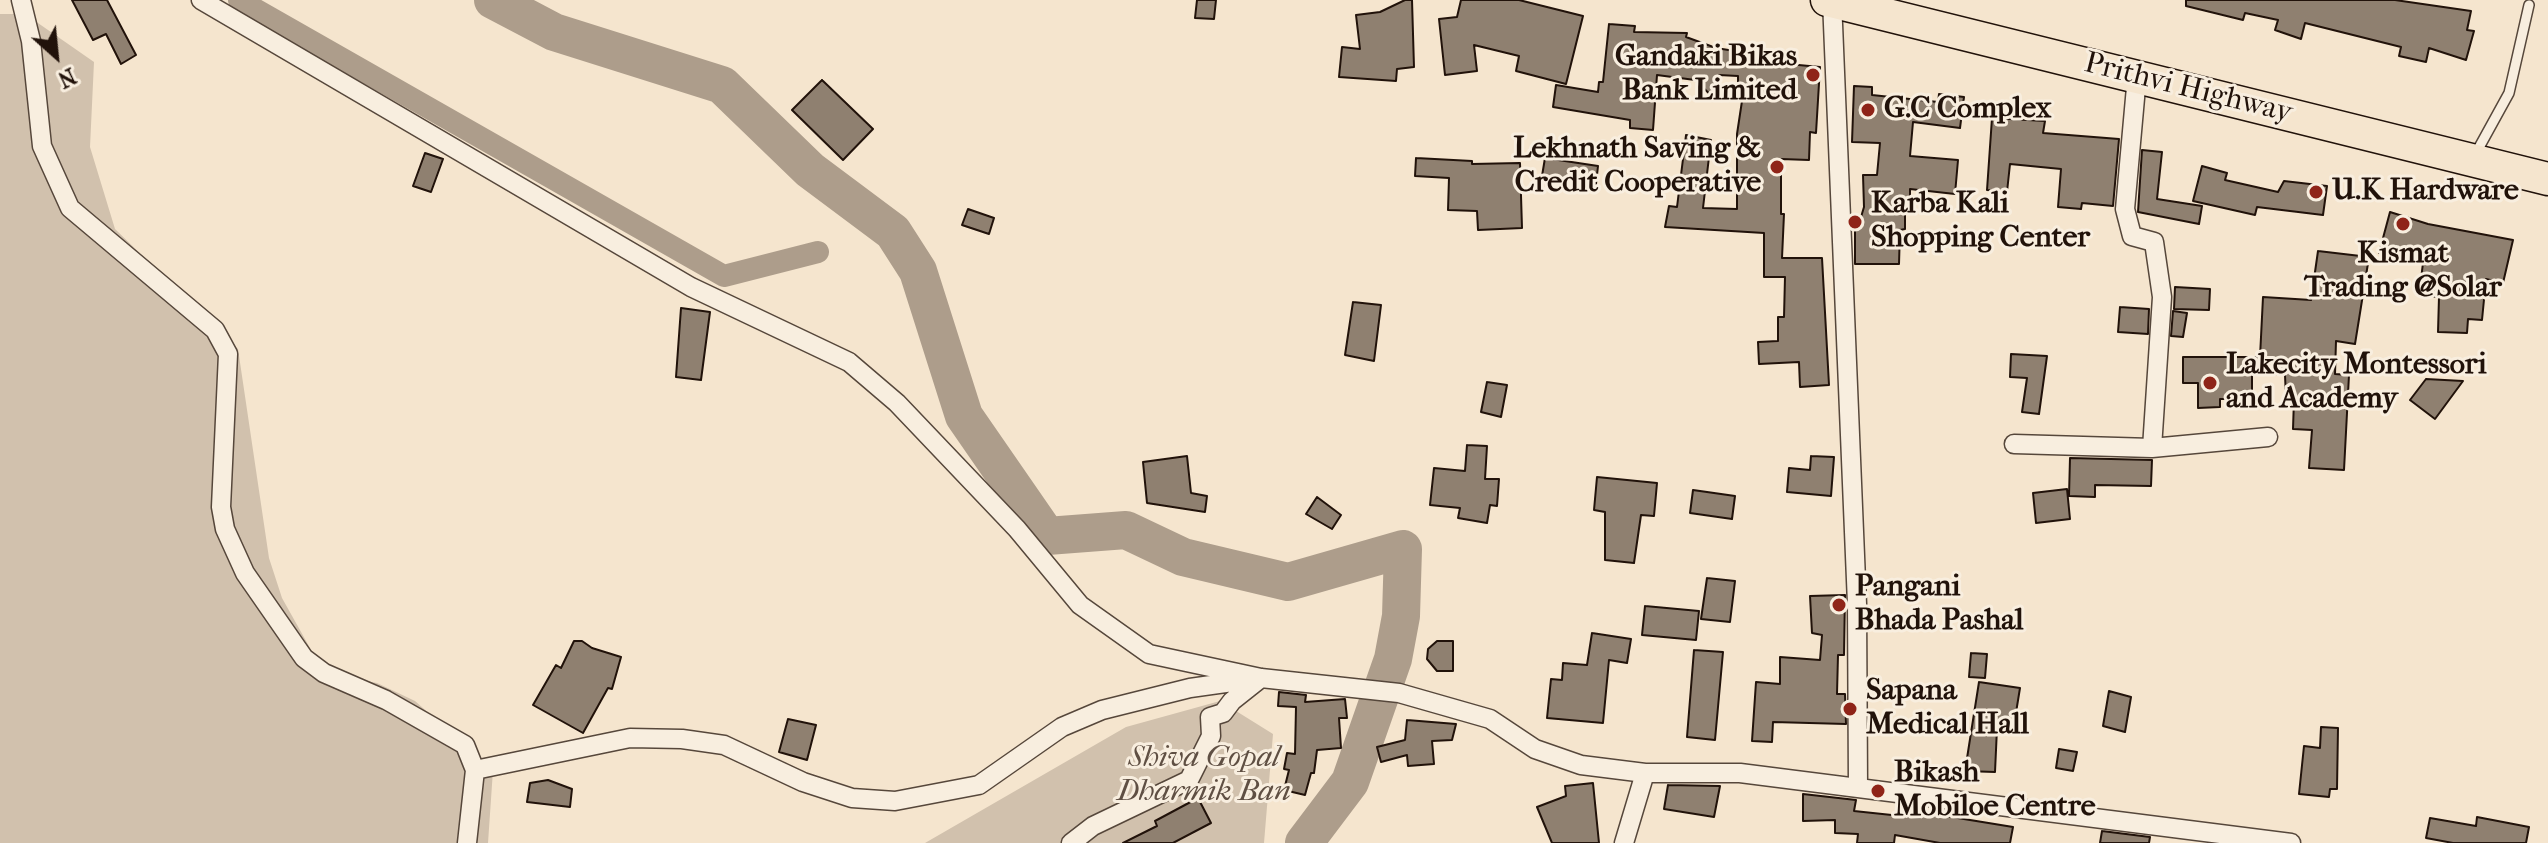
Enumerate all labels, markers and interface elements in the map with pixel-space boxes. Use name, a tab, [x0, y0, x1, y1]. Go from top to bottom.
north arrow	[16, 16, 96, 96]
place label: Gandaki Bikas Bank Limited	[1615, 40, 1797, 110]
street label: Prithvi Highway	[2080, 46, 2296, 132]
text: N	[54, 62, 80, 93]
marker: Gandaki Bikas Bank Limited	[1804, 66, 1822, 84]
place label: G.C Complex	[1884, 92, 2051, 128]
marker: G.C Complex	[1859, 101, 1877, 119]
place label: Lekhnath Saving & Credit Cooperative	[1513, 132, 1761, 202]
marker: Lekhnath Saving & Credit Cooperative	[1768, 158, 1786, 176]
place label: U.K Hardware	[2332, 174, 2519, 210]
marker: U.K Hardware	[2307, 183, 2325, 201]
place label: Karba Kali Shopping Center	[1871, 187, 2090, 258]
marker: Karba Kali Shopping Center	[1846, 213, 1864, 231]
marker: Kismat Trading @Solar	[2394, 215, 2412, 233]
place label: Kismat Trading @Solar	[2304, 237, 2502, 308]
place label: Lakecity Montessori and Academy	[2226, 348, 2486, 418]
marker: Lakecity Montessori and Academy	[2201, 374, 2219, 392]
place label: Pangani Bhada Pashal	[1855, 570, 2024, 640]
marker: Pangani Bhada Pashal	[1830, 596, 1848, 614]
place label: Sapana Medical Hall	[1866, 674, 2029, 744]
marker: Sapana Medical Hall	[1841, 700, 1859, 718]
park label: Shiva Gopal Dharmik Ban	[1117, 741, 1291, 812]
place label: Bikash Mobiloe Centre	[1894, 756, 2096, 826]
marker: Bikash Mobiloe Centre	[1869, 782, 1887, 800]

